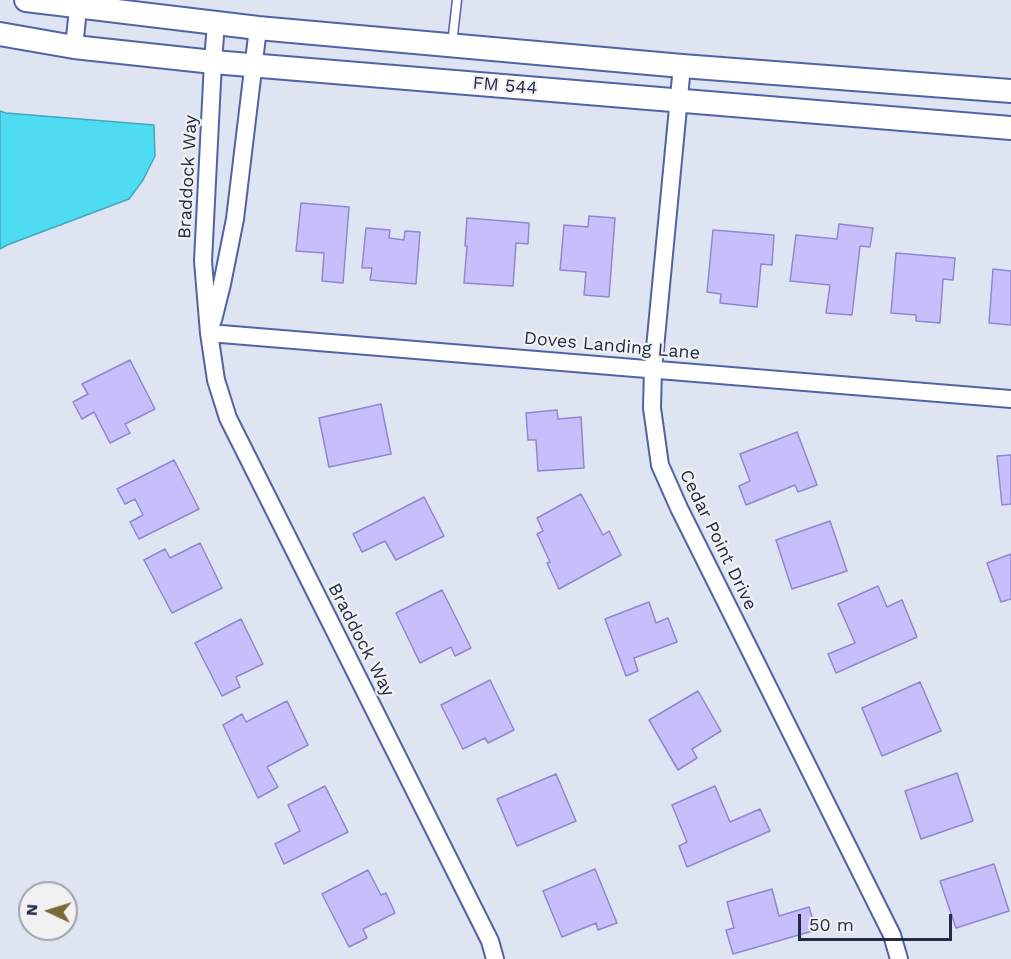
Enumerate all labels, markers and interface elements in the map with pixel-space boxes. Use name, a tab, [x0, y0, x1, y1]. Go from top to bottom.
street label: FM 544	[472, 72, 538, 100]
street label: Braddock Way	[174, 114, 202, 240]
street label: Doves Landing Lane	[523, 328, 701, 364]
street label: Cedar Point Drive	[675, 466, 761, 614]
street label: Braddock Way	[323, 580, 399, 700]
north arrow	[18, 881, 78, 941]
scale bar	[801, 902, 956, 940]
text: N	[22, 903, 41, 916]
text: 50 m	[809, 914, 854, 935]

